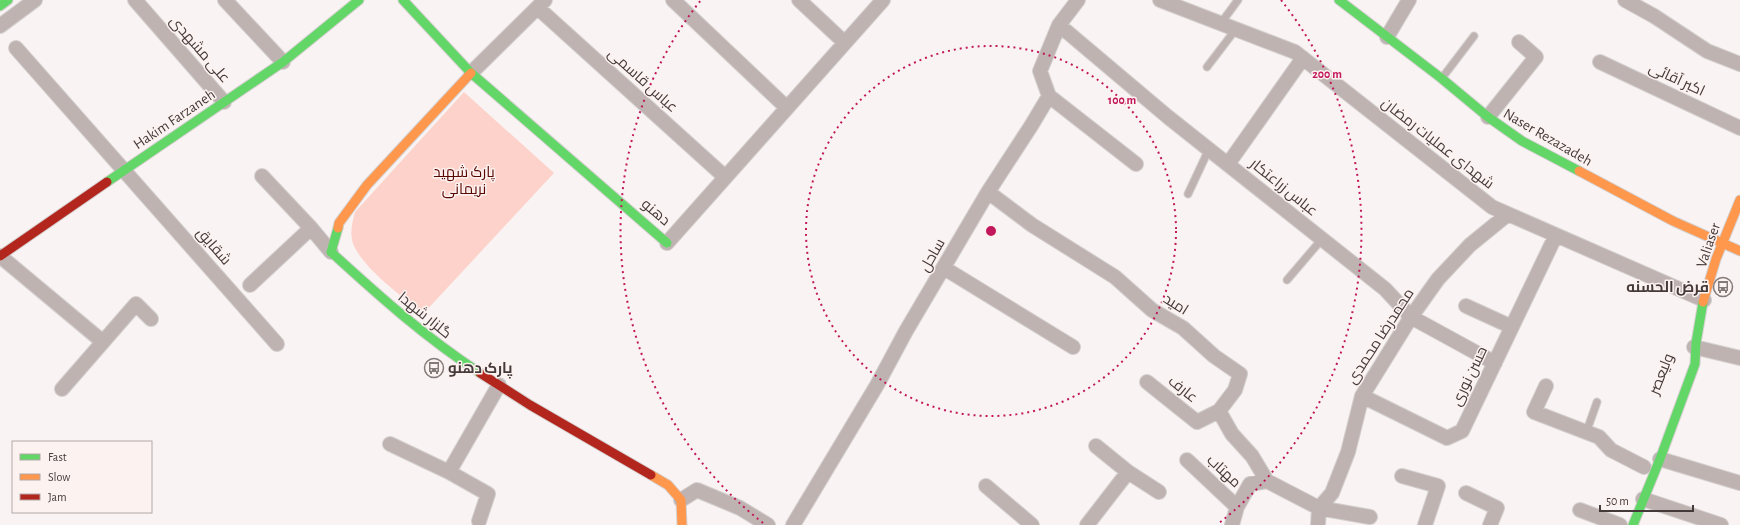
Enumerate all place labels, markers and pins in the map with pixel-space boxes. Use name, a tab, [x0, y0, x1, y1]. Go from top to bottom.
centre of rings	[984, 224, 998, 238]
bus stop icon: قرض الحسنه	[1712, 276, 1734, 298]
place label: قرض الحسنه	[1626, 280, 1709, 296]
bus stop icon: پارک دهنو	[423, 357, 445, 379]
place label: پارک دهنو	[448, 361, 513, 379]

